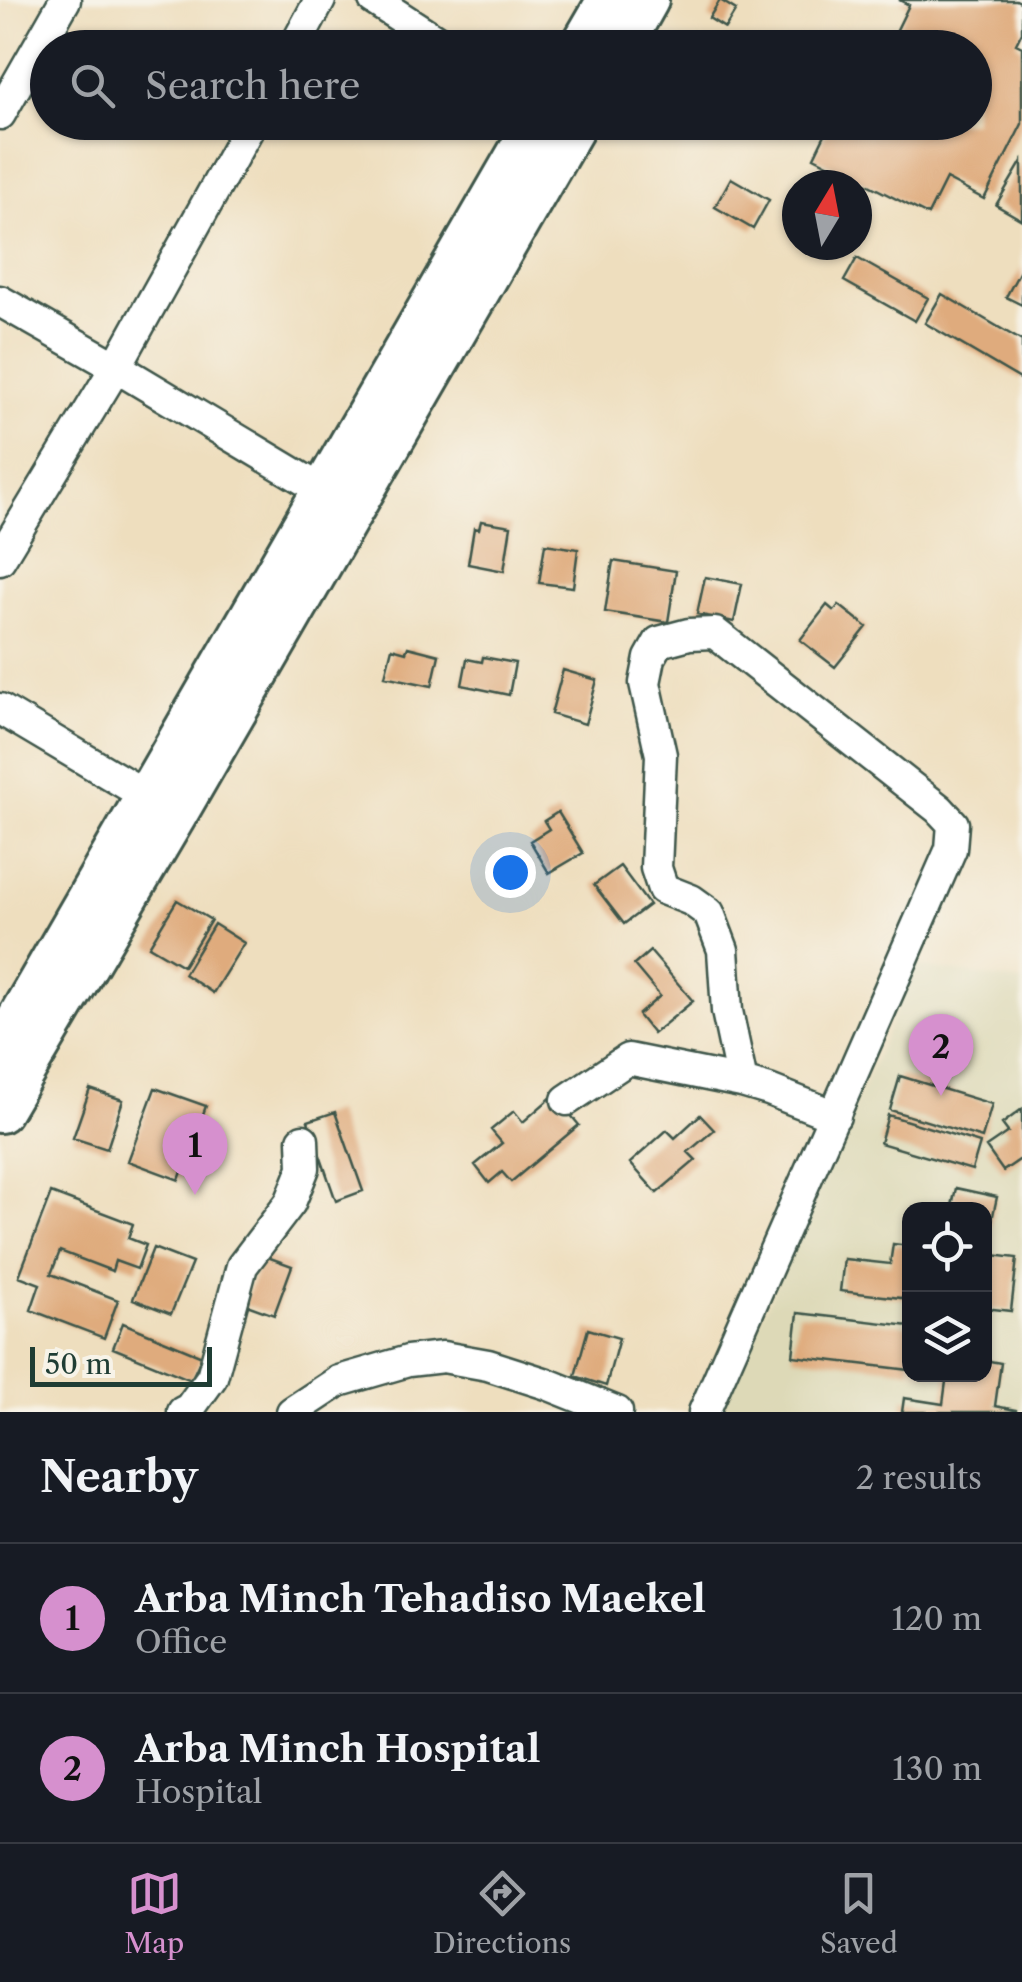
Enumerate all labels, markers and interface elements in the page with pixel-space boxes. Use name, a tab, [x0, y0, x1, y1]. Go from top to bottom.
search box	[30, 30, 992, 140]
icon: search	[65, 58, 120, 113]
text: Search here	[145, 62, 360, 109]
north arrow	[782, 170, 872, 260]
your location	[485, 847, 536, 898]
pin: 2	[908, 1014, 974, 1096]
pin: 1	[162, 1112, 228, 1195]
map controls	[902, 1202, 992, 1382]
button: locate	[902, 1202, 992, 1292]
button: layers	[902, 1292, 992, 1382]
scale bar	[30, 1342, 212, 1386]
text: 50 m	[45, 1347, 112, 1381]
text: Nearby	[40, 1451, 198, 1503]
text: 2 results	[856, 1458, 982, 1497]
text: Arba Minch Tehadiso Maekel	[135, 1575, 706, 1622]
text: 1	[65, 1599, 80, 1638]
text: 120 m	[892, 1599, 982, 1638]
text: Office	[135, 1622, 227, 1661]
text: Arba Minch Hospital	[135, 1725, 541, 1772]
text: 2	[63, 1749, 82, 1788]
text: 130 m	[892, 1749, 982, 1788]
text: Hospital	[135, 1772, 262, 1811]
tab: Map	[124, 1866, 184, 1960]
tab: Directions	[433, 1866, 571, 1960]
tab: Saved	[820, 1866, 898, 1960]

